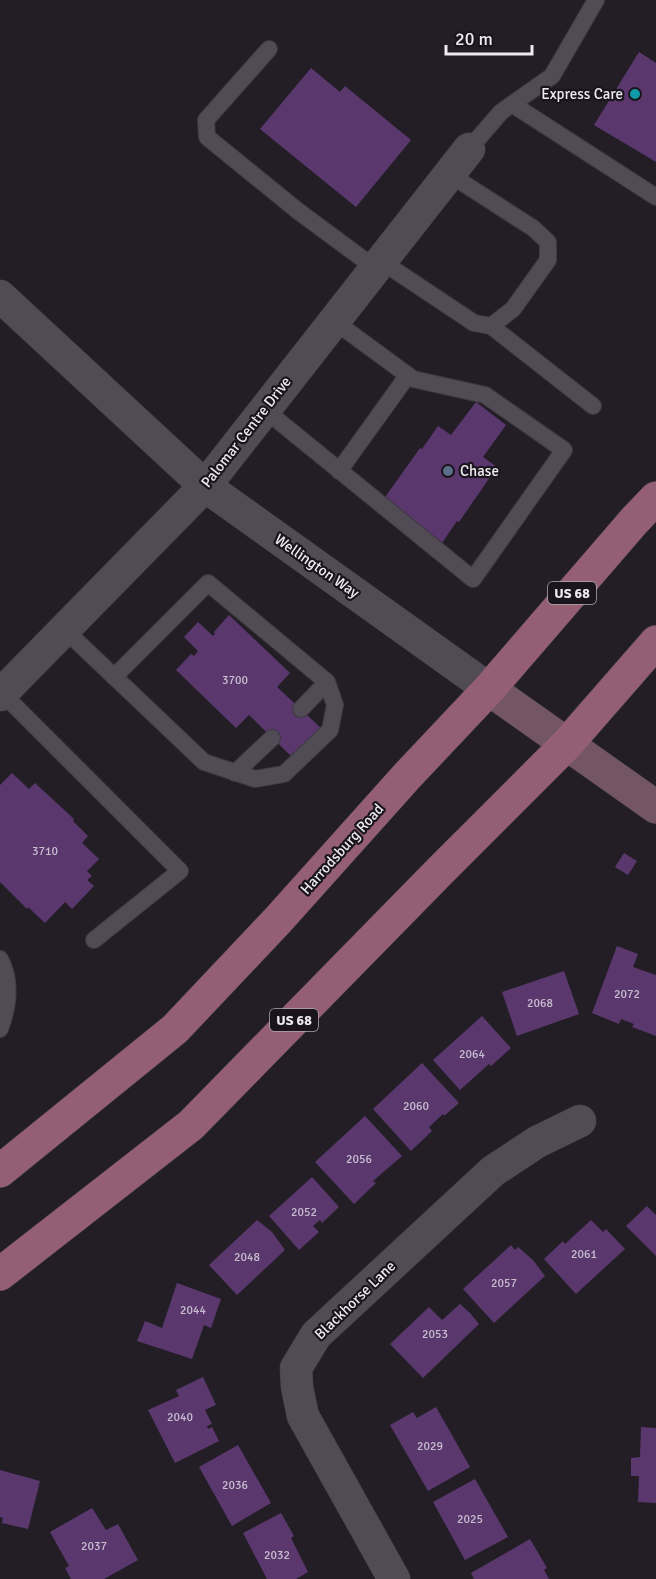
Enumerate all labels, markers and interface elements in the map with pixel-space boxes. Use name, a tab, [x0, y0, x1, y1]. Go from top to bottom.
scale bar	[446, 18, 532, 56]
text: 20 m	[455, 28, 493, 50]
place label: Express Care	[541, 85, 623, 103]
marker: Express Care	[628, 87, 642, 101]
street label: Palomar Centre Drive	[197, 373, 295, 491]
place label: Chase	[460, 462, 499, 480]
marker: Chase	[441, 464, 455, 478]
street label: Wellington Way	[271, 530, 363, 602]
road number: US 68	[548, 582, 596, 604]
house number: 3700	[222, 673, 248, 688]
street label: Harrodsburg Road	[297, 800, 387, 898]
house number: 3710	[32, 844, 58, 859]
house number: 2072	[614, 987, 640, 1002]
house number: 2068	[527, 996, 553, 1011]
road number: US 68	[270, 1009, 318, 1031]
house number: 2064	[459, 1047, 485, 1062]
house number: 2060	[403, 1099, 429, 1114]
house number: 2056	[346, 1152, 372, 1167]
house number: 2052	[291, 1205, 317, 1220]
house number: 2061	[571, 1247, 597, 1262]
house number: 2048	[234, 1250, 260, 1265]
street label: Blackhorse Lane	[311, 1257, 399, 1343]
house number: 2057	[491, 1276, 517, 1291]
house number: 2044	[180, 1303, 206, 1318]
house number: 2053	[422, 1327, 448, 1342]
house number: 2040	[167, 1410, 193, 1425]
house number: 2029	[417, 1439, 443, 1454]
house number: 2036	[222, 1478, 248, 1493]
house number: 2025	[457, 1512, 483, 1527]
house number: 2037	[81, 1539, 107, 1554]
house number: 2032	[264, 1548, 290, 1563]

